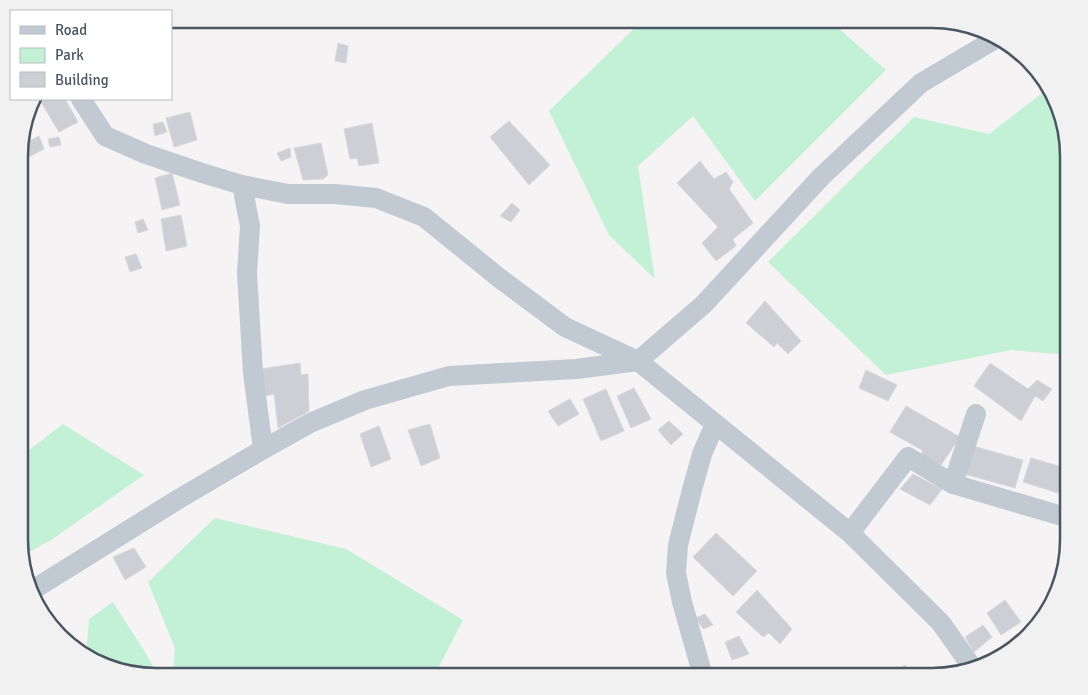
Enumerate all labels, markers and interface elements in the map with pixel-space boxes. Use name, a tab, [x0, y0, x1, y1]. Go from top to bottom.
legend	[10, 10, 172, 100]
text: Road	[55, 21, 87, 39]
text: Park	[55, 46, 84, 64]
text: Building	[55, 71, 109, 89]

